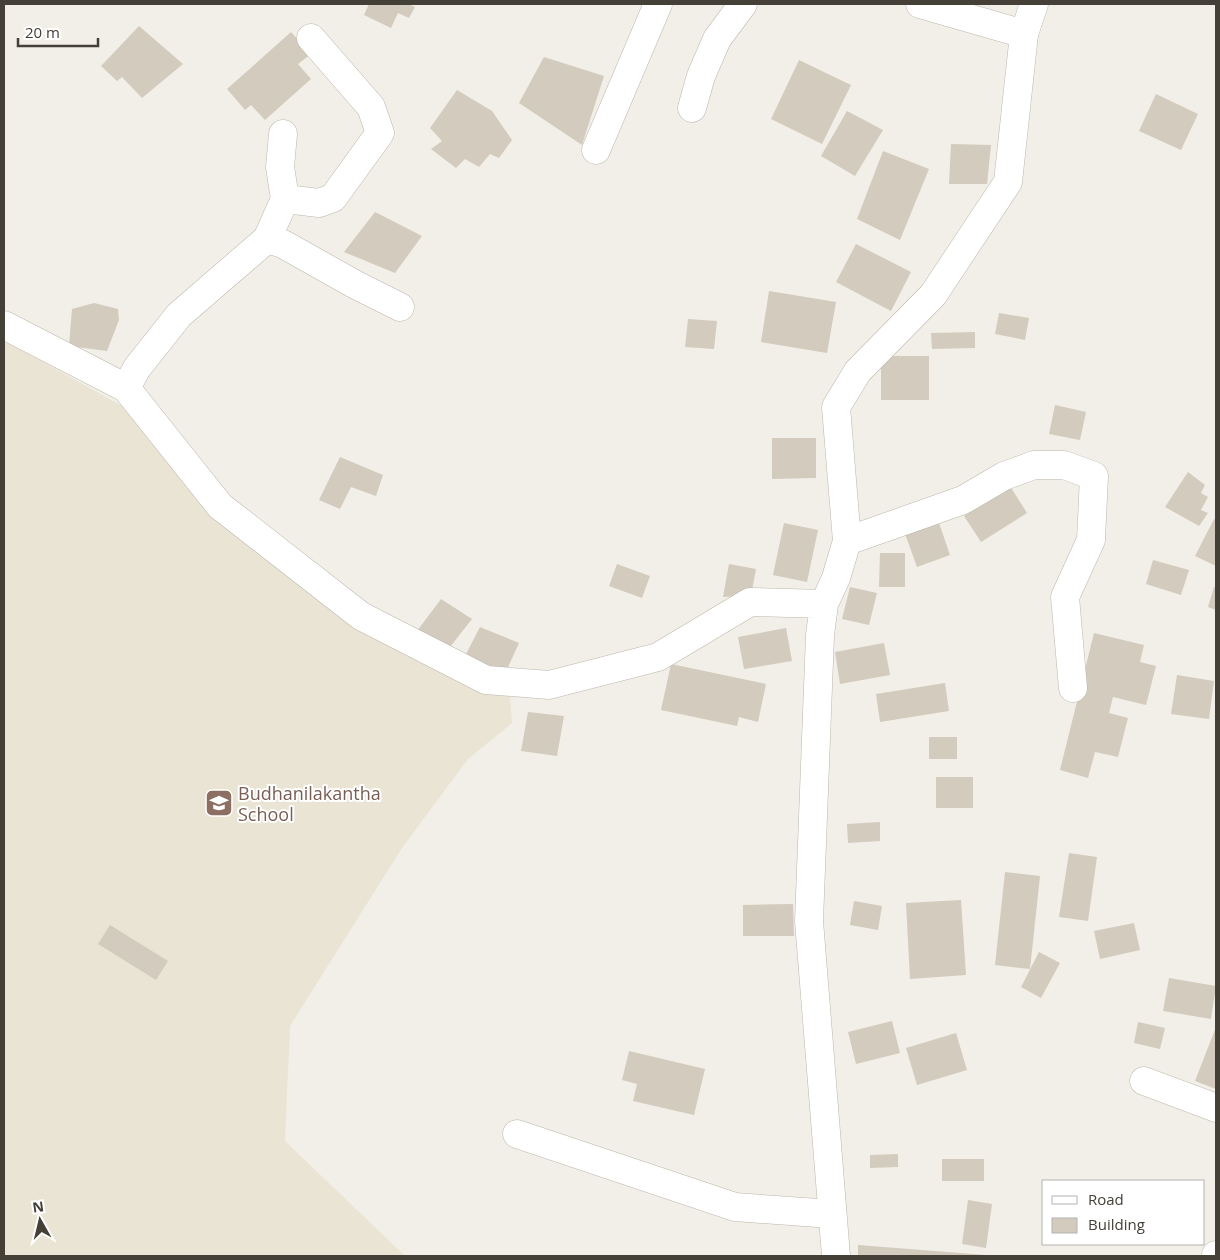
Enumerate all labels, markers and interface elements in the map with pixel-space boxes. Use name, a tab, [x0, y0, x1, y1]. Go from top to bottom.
scale bar	[18, 15, 98, 47]
text: 20 m	[25, 22, 60, 42]
place label: Budhanilakantha School	[238, 781, 381, 826]
school or university icon: Budhanilakantha School	[204, 788, 234, 818]
legend	[1042, 1180, 1205, 1245]
text: Road	[1088, 1189, 1124, 1209]
north arrow	[15, 1195, 65, 1245]
text: N	[31, 1196, 45, 1217]
text: Building	[1088, 1214, 1145, 1234]

